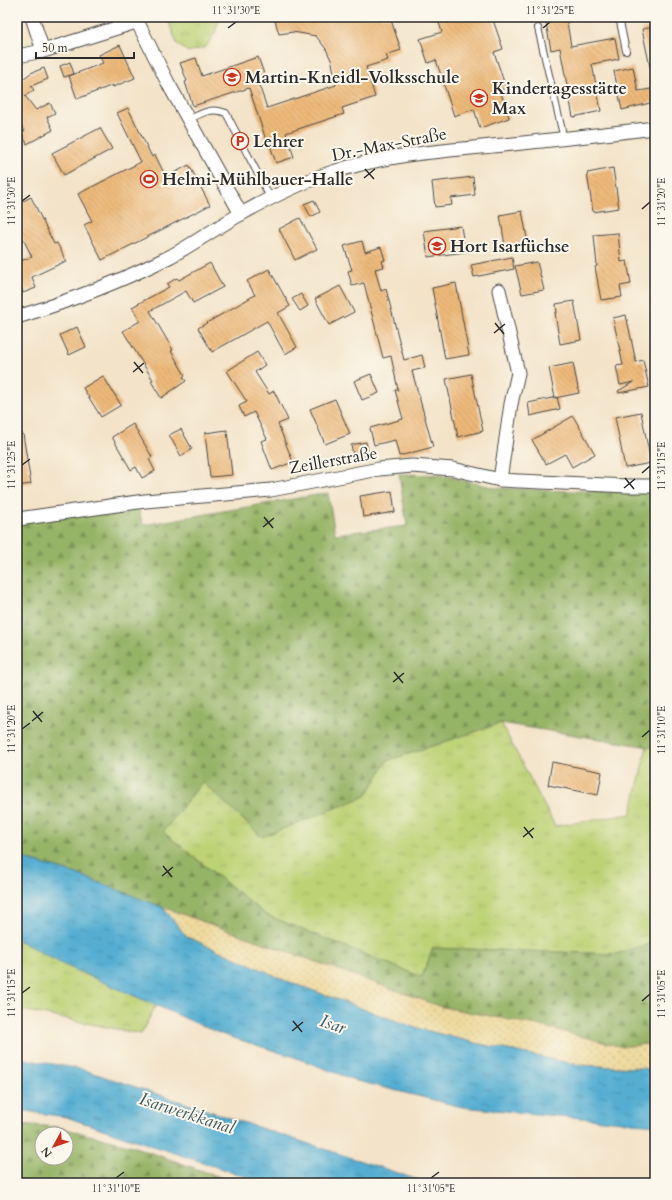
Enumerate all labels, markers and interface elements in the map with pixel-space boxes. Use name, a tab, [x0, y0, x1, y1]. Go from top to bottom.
text: 11°31'30"E	[212, 4, 260, 18]
text: 11°31'25"E	[526, 4, 574, 18]
scale bar	[36, 34, 134, 60]
text: 50 m	[42, 40, 69, 56]
place label: Martin-Kneidl-Volksschule	[245, 66, 460, 89]
school or university icon: Martin-Kneidl-Volksschule	[222, 67, 242, 87]
place label: Kindertagesstätte Max	[492, 77, 627, 120]
school or university icon: Kindertagesstätte Max	[469, 88, 489, 108]
street label: Dr.-Max-Straße	[330, 122, 449, 167]
place label: Lehrer	[253, 130, 304, 153]
parking icon: Lehrer	[230, 131, 250, 151]
place label: Helmi-Mühlbauer-Halle	[162, 168, 353, 191]
sports icon: Helmi-Mühlbauer-Halle	[139, 169, 159, 189]
text: 11°31'30"E	[5, 177, 19, 225]
text: 11°31'20"E	[655, 178, 669, 226]
place label: Hort Isarfüchse	[450, 235, 570, 258]
school or university icon: Hort Isarfüchse	[427, 236, 447, 256]
text: 11°31'25"E	[5, 441, 19, 489]
street label: Zeillerstraße	[287, 441, 379, 480]
text: 11°31'15"E	[655, 442, 669, 490]
text: 11°31'20"E	[5, 705, 19, 753]
text: 11°31'10"E	[655, 706, 669, 754]
text: 11°31'15"E	[5, 969, 19, 1017]
text: 11°31'05"E	[655, 970, 669, 1018]
water label: Isar	[317, 1008, 350, 1041]
water label: Isarwerkkanal	[136, 1086, 239, 1141]
north arrow	[34, 1126, 74, 1166]
text: N	[38, 1143, 56, 1161]
text: 11°31'10"E	[92, 1182, 140, 1196]
text: 11°31'05"E	[407, 1182, 455, 1196]

